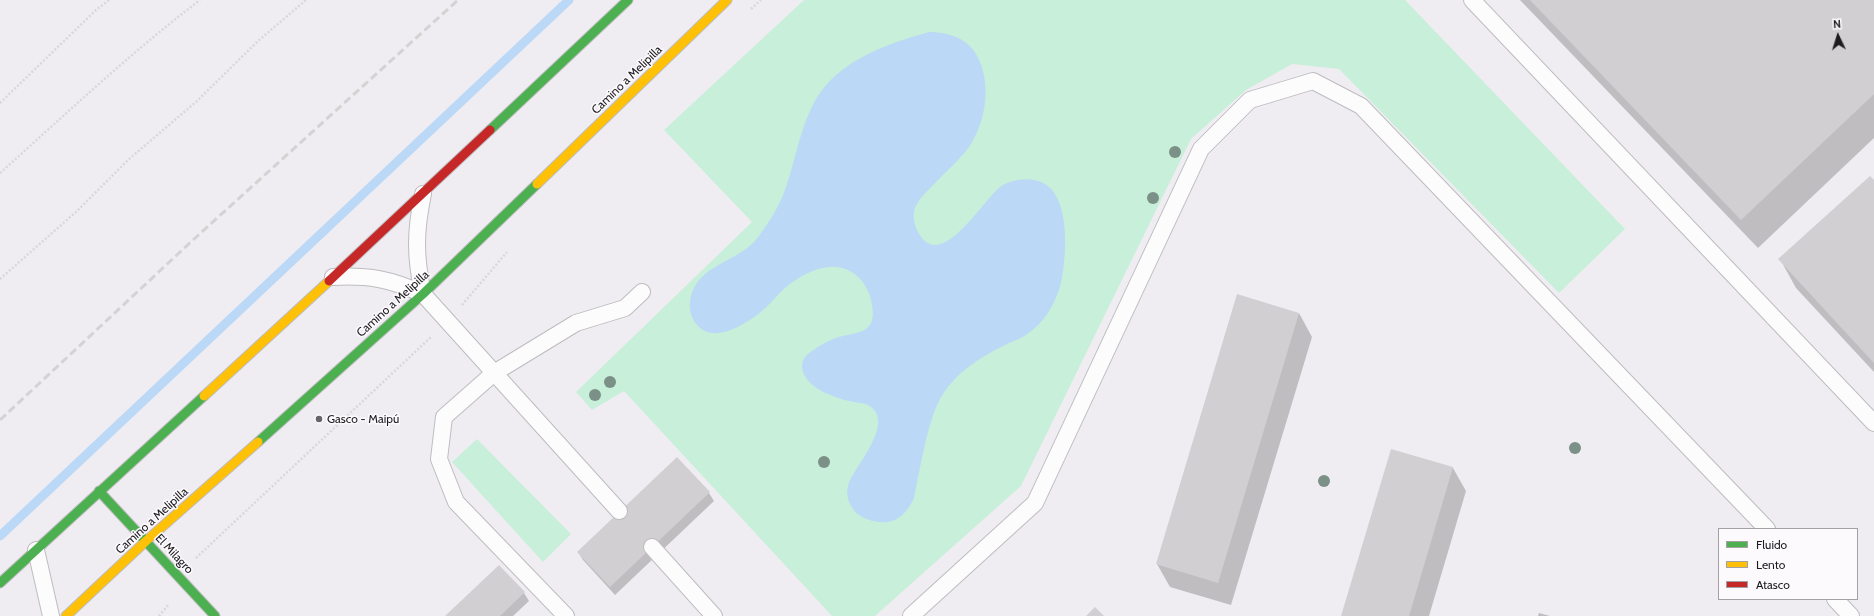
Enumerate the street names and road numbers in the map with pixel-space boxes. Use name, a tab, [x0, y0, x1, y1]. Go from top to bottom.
street label: Camino a Melipilla	[589, 43, 665, 117]
street label: Camino a Melipilla	[354, 268, 432, 340]
street label: Camino a Melipilla	[113, 485, 191, 557]
street label: El Milagro	[152, 531, 196, 577]

